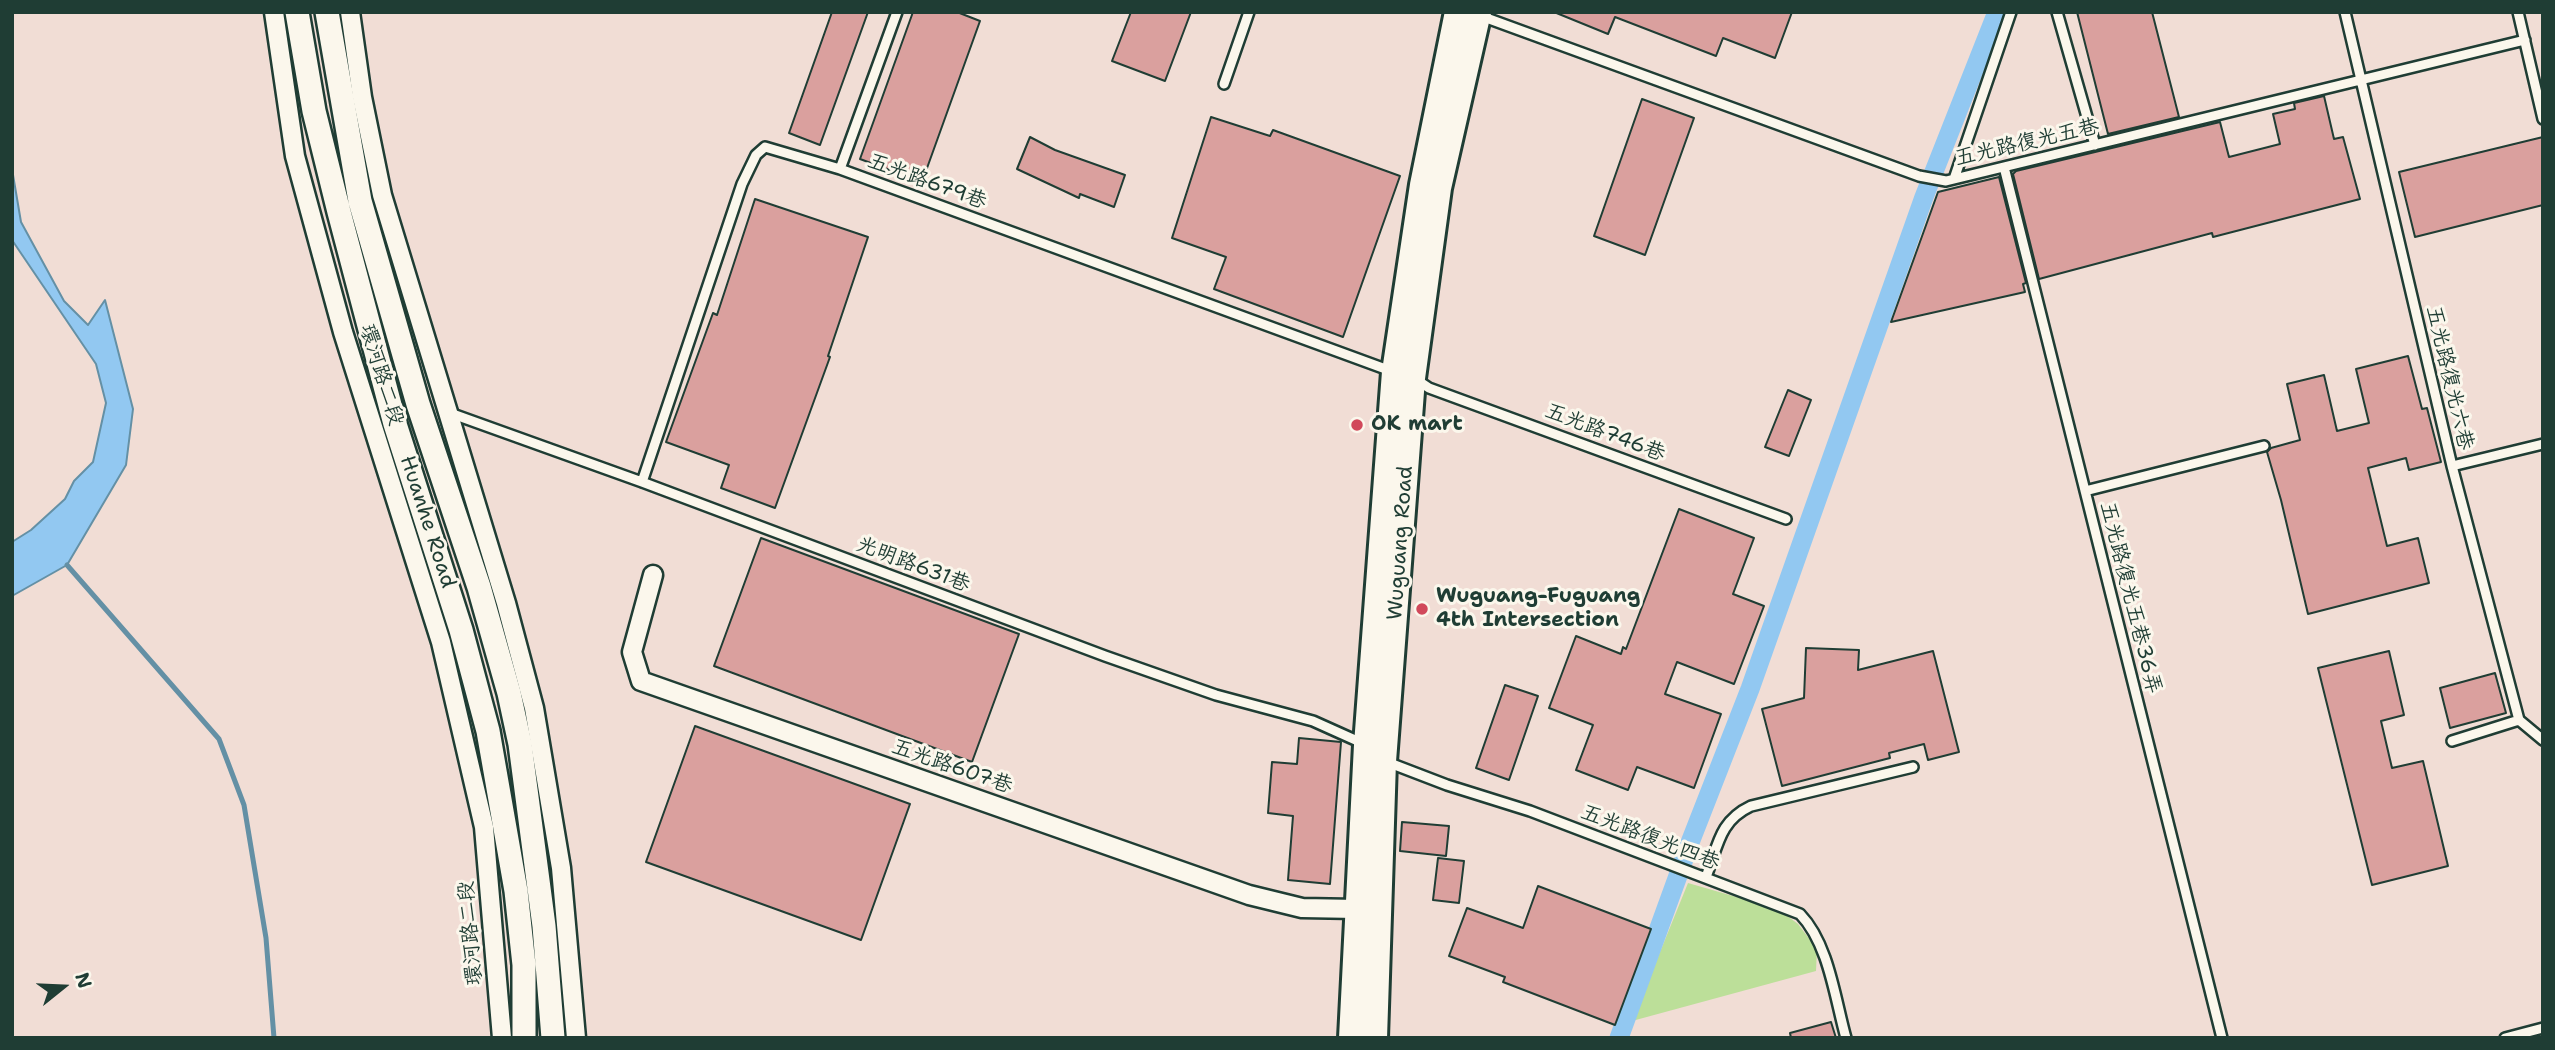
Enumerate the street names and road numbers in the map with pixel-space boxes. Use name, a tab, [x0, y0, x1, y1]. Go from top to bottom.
street label: 五光路復光五巷	[1953, 114, 2101, 172]
street label: 五光路679巷	[864, 149, 990, 215]
street label: 五光路復光六巷	[2420, 304, 2478, 452]
street label: 環河路二段	[354, 321, 408, 429]
street label: 五光路746巷	[1541, 399, 1669, 467]
street label: Huanhe Road	[394, 453, 460, 591]
street label: Wuguang Road	[1383, 465, 1419, 621]
street label: 五光路復光五巷36弄	[2094, 499, 2166, 697]
street label: 光明路631巷	[853, 532, 973, 598]
street label: 五光路607巷	[888, 735, 1016, 799]
street label: 五光路復光四巷	[1577, 800, 1723, 876]
street label: 環河路二段	[454, 880, 488, 986]

